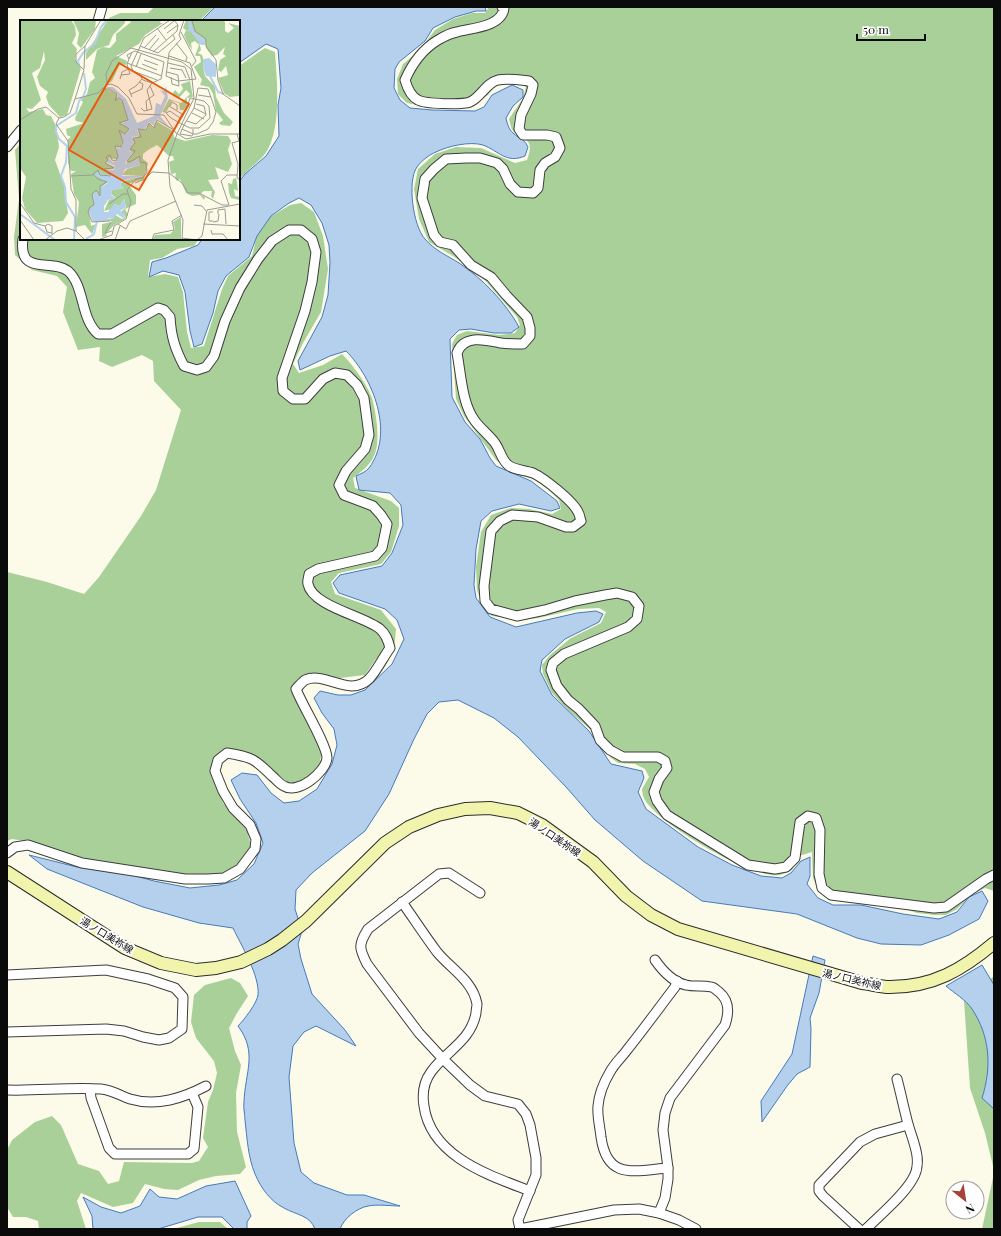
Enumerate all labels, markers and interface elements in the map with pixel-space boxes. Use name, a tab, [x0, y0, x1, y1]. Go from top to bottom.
scale bar	[857, 16, 925, 42]
inset map	[20, 20, 240, 240]
text: 50 m	[863, 21, 889, 37]
street label: 湯ノ口美祢線	[526, 814, 584, 860]
street label: 湯ノ口美祢線	[78, 914, 136, 956]
street label: 湯ノ口美祢線	[821, 965, 883, 993]
north arrow	[945, 1180, 985, 1220]
text: N	[963, 1201, 977, 1218]

